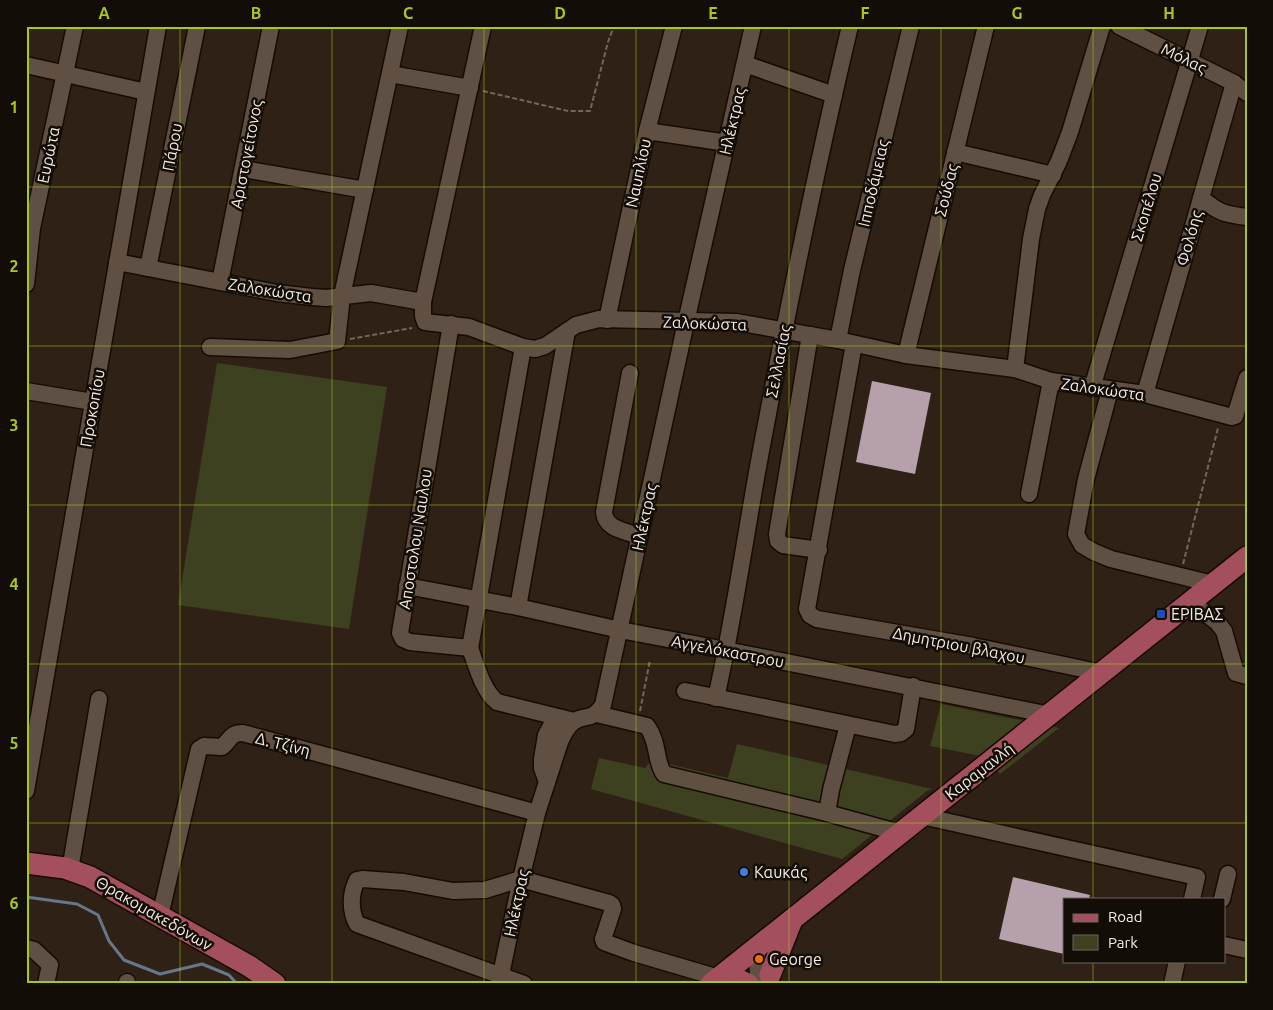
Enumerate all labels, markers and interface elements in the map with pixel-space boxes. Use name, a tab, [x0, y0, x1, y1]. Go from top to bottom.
text: A	[98, 4, 110, 22]
text: B	[251, 4, 261, 22]
text: C	[403, 4, 413, 22]
text: D	[554, 4, 566, 22]
text: E	[708, 4, 718, 22]
text: F	[861, 4, 870, 22]
text: G	[1011, 4, 1023, 22]
text: H	[1163, 4, 1175, 22]
street label: Μόλας	[1158, 39, 1210, 78]
street label: Ηλέκτρας	[716, 86, 749, 157]
text: 1	[9, 98, 19, 116]
street label: Αριστογείτονος	[227, 98, 266, 210]
street label: Πάρου	[159, 121, 185, 173]
street label: Ευρώτα	[33, 125, 63, 185]
street label: Ναυπλίου	[622, 137, 654, 209]
street label: Ιπποδάμειας	[854, 138, 893, 229]
street label: Σούδας	[931, 162, 962, 218]
street label: Σκοπέλου	[1127, 171, 1165, 243]
street label: Φολόης	[1173, 208, 1206, 268]
text: 2	[9, 257, 19, 275]
street label: Ζαλοκώστα	[227, 275, 313, 306]
street label: Ζαλοκώστα	[663, 313, 748, 333]
street label: Σελλασίας	[762, 323, 795, 399]
street label: Προκοπίου	[76, 368, 108, 448]
street label: Ζαλοκώστα	[1060, 374, 1146, 404]
text: 3	[9, 416, 19, 434]
street label: Αποστολου Ναυλου	[395, 467, 435, 611]
street label: Ηλέκτρας	[628, 482, 661, 553]
text: 4	[9, 575, 19, 593]
place label: ΕΡΙΒΑΣ	[1171, 605, 1223, 623]
marker: ΕΡΙΒΑΣ	[1155, 608, 1167, 620]
street label: Δημητριου βλαχου	[891, 623, 1027, 667]
street label: Αγγελόκαστρου	[670, 631, 786, 671]
street label: Δ. Τζίνη	[254, 729, 312, 760]
text: 5	[9, 734, 19, 752]
street label: Καραμανλή	[941, 739, 1017, 803]
place label: Καυκάς	[754, 863, 807, 882]
marker: Καυκάς	[738, 866, 750, 878]
street label: Ηλέκτρας	[500, 868, 533, 939]
street label: Θρακομακεδόνων	[93, 872, 216, 954]
text: 6	[9, 894, 19, 912]
legend	[1063, 898, 1226, 962]
text: Road	[1108, 908, 1143, 925]
text: Park	[1108, 934, 1138, 951]
place label: George	[769, 950, 822, 968]
marker: George	[753, 953, 765, 965]

